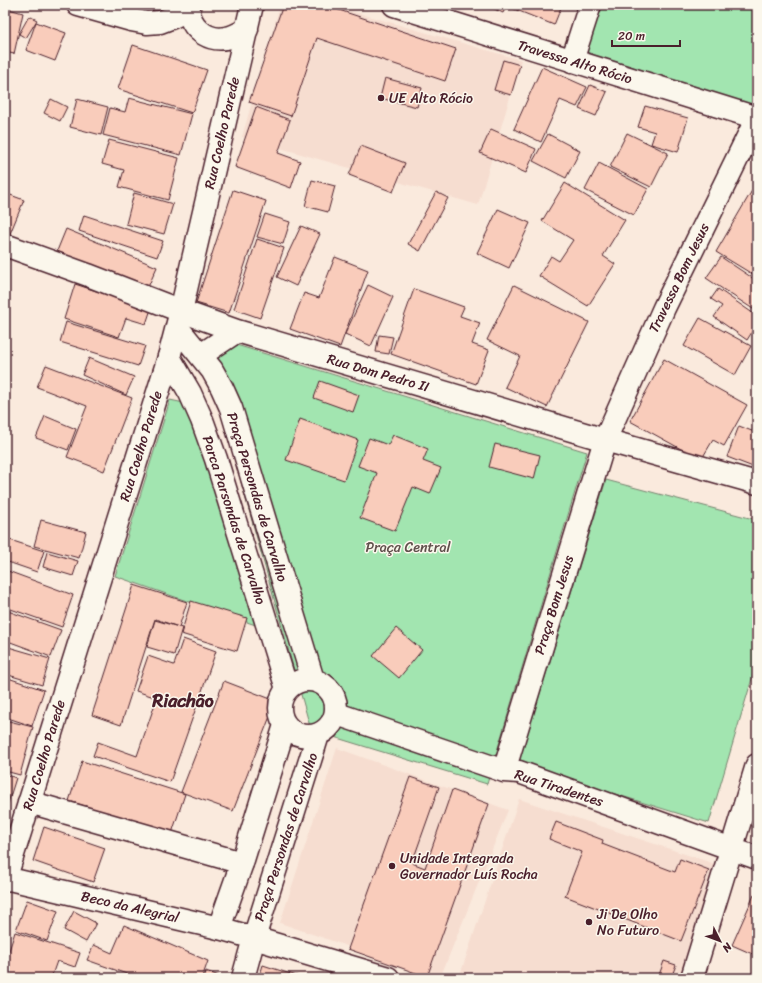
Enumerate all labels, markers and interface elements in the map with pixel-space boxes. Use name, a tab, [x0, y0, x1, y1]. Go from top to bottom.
scale bar	[612, 22, 680, 48]
text: 20 m	[618, 25, 645, 47]
street label: Travessa Alto Rócio	[515, 33, 636, 91]
street label: Rua Coelho Parede	[197, 74, 247, 192]
place label: UE Alto Rócio	[389, 86, 473, 111]
marker: UE Alto Rócio	[376, 93, 386, 103]
street label: Travessa Bom Jesus	[642, 218, 717, 337]
street label: Rua Dom Pedro II	[324, 346, 433, 400]
street label: Rua Coelho Parede	[112, 388, 170, 504]
street label: Praça Persondas de Carvalho	[219, 409, 295, 585]
street label: Parca Parsondas de Carvalho	[195, 432, 273, 608]
park label: Praça Central	[366, 535, 451, 560]
street label: Praça Bom Jesus	[527, 552, 581, 658]
district label: Riachão	[151, 685, 214, 717]
street label: Rua Coelho Parede	[15, 697, 73, 813]
street label: Praça Persondas de Carvalho	[247, 749, 325, 925]
street label: Rua Tiradentes	[511, 762, 607, 814]
place label: Unidade Integrada Governador Luís Rocha	[400, 846, 538, 887]
marker: Unidade Integrada Governador Luís Rocha	[387, 861, 397, 871]
street label: Beco da Alegrial	[79, 884, 182, 931]
place label: Ji De Olho No Futuro	[596, 902, 659, 943]
marker: Ji De Olho No Futuro	[584, 917, 594, 927]
north arrow	[700, 921, 740, 961]
text: N	[717, 937, 737, 957]

